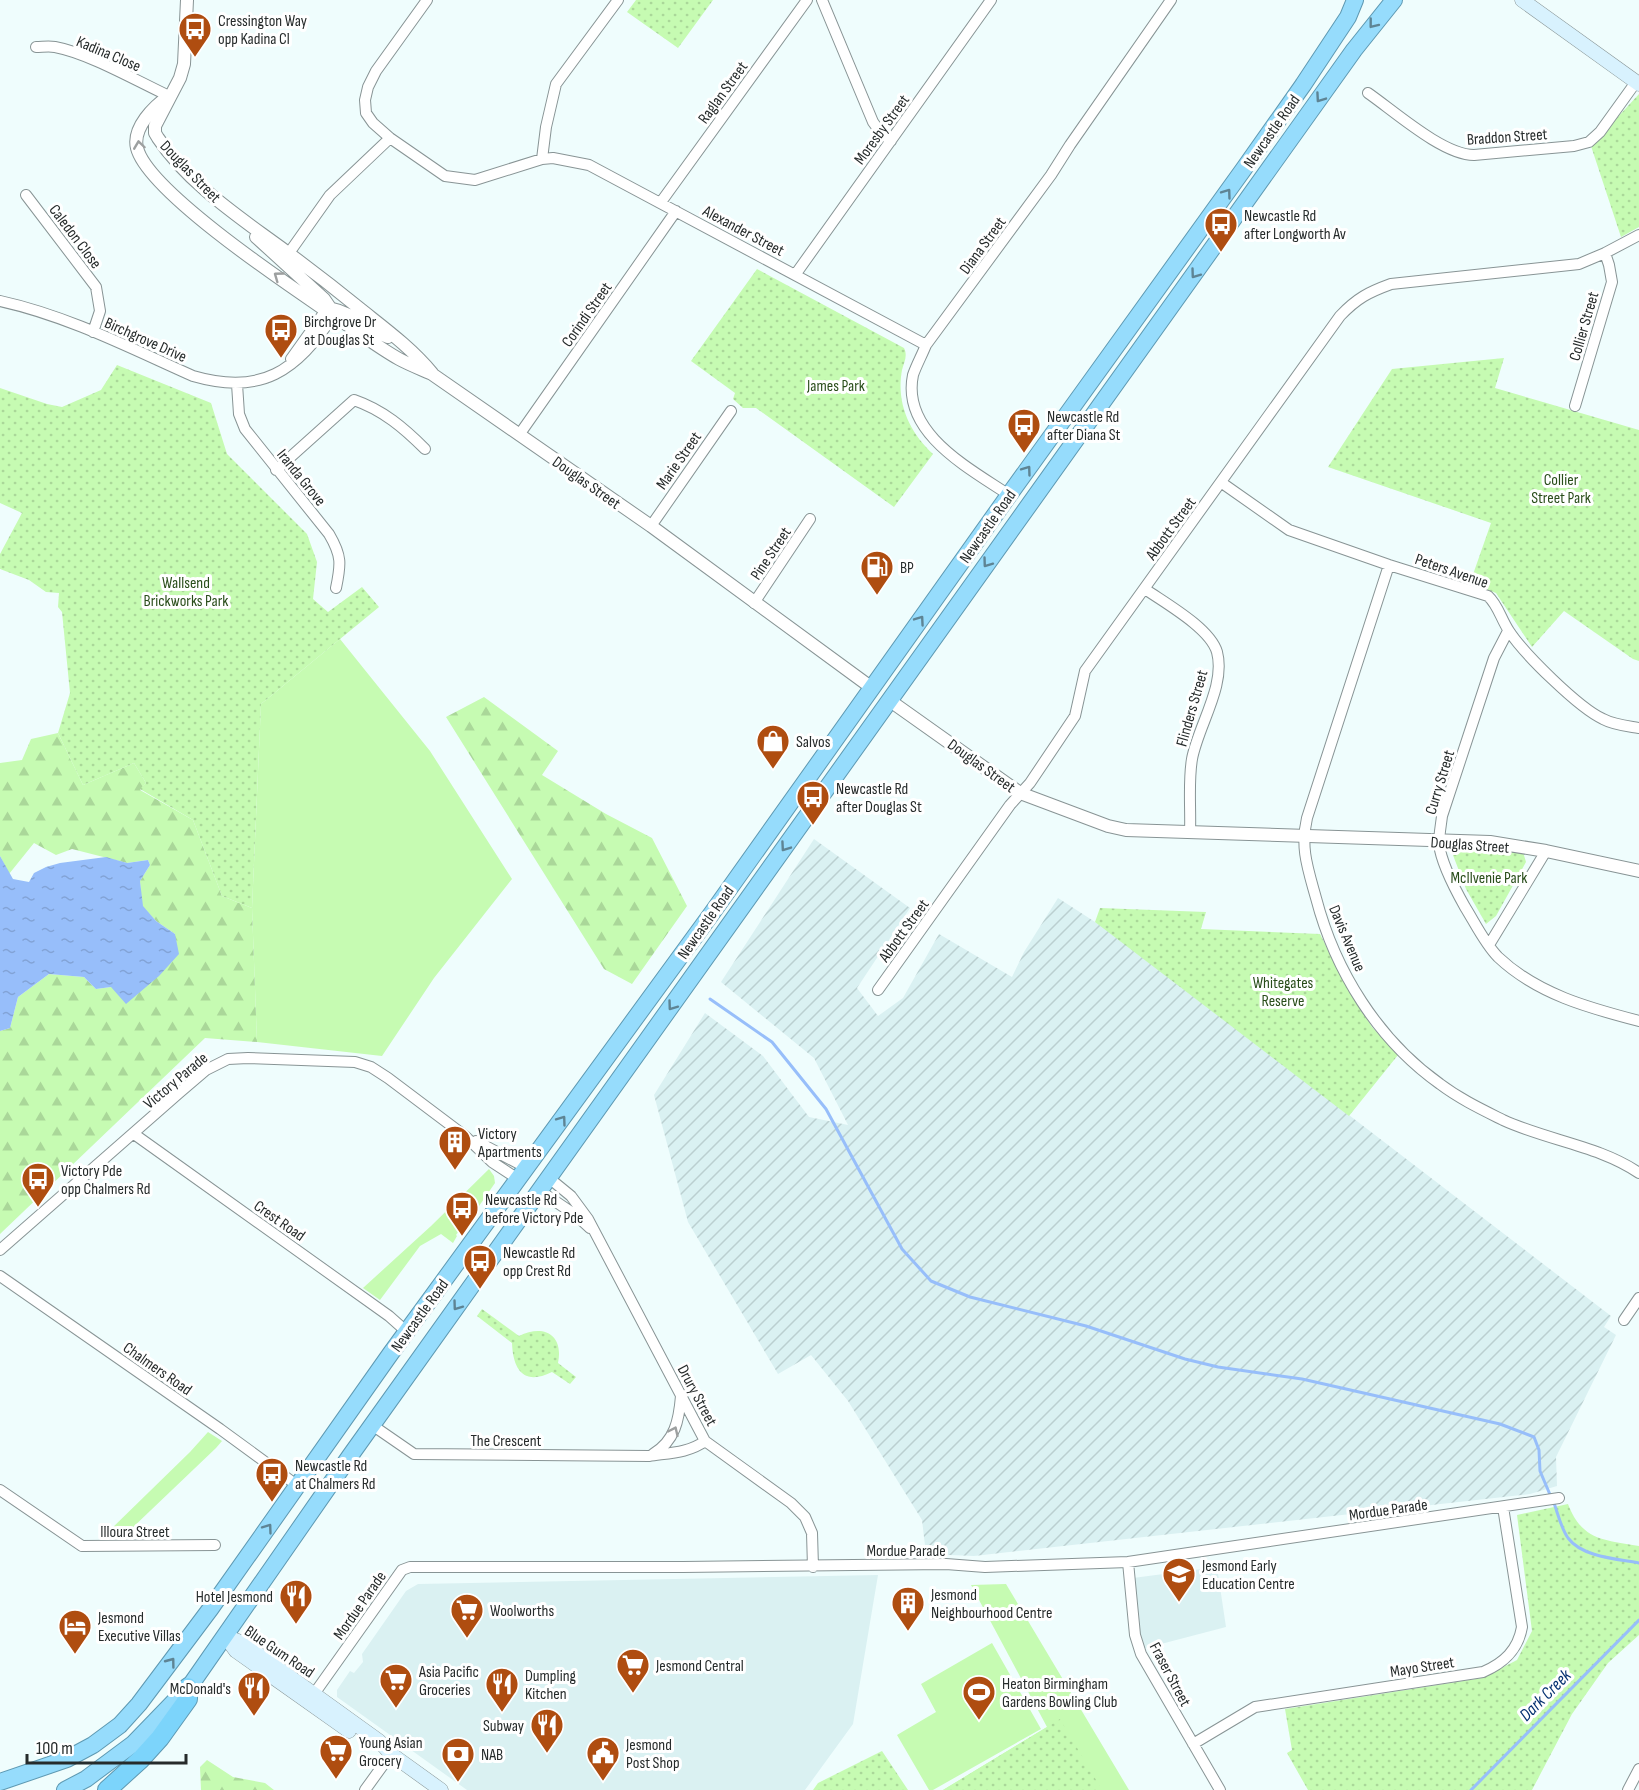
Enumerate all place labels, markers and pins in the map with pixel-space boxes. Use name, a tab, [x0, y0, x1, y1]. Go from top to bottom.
bus stop icon: Cressington Way opp Kadina Cl	[177, 11, 213, 58]
place label: Cressington Way opp Kadina Cl	[218, 12, 307, 49]
bus stop icon: Newcastle Rd after Longworth Av	[1203, 206, 1239, 253]
place label: Newcastle Rd after Longworth Av	[1244, 207, 1346, 244]
bus stop icon: Birchgrove Dr at Douglas St	[263, 312, 299, 359]
place label: Birchgrove Dr at Douglas St	[304, 313, 377, 350]
bus stop icon: Newcastle Rd after Diana St	[1006, 407, 1042, 454]
place label: Newcastle Rd after Diana St	[1047, 408, 1120, 445]
fuel station icon: BP	[859, 549, 895, 596]
place label: BP	[900, 559, 914, 578]
shop icon: Salvos	[755, 723, 791, 770]
place label: Salvos	[796, 733, 831, 752]
bus stop icon: Newcastle Rd after Douglas St	[795, 779, 831, 826]
place label: Newcastle Rd after Douglas St	[836, 780, 922, 817]
building icon: Victory Apartments	[437, 1124, 473, 1171]
place label: Victory Apartments	[477, 1125, 542, 1162]
bus stop icon: Victory Pde opp Chalmers Rd	[20, 1161, 56, 1208]
place label: Victory Pde opp Chalmers Rd	[61, 1162, 150, 1199]
bus stop icon: Newcastle Rd before Victory Pde	[444, 1190, 480, 1237]
place label: Newcastle Rd before Victory Pde	[485, 1191, 583, 1228]
bus stop icon: Newcastle Rd opp Crest Rd	[462, 1243, 498, 1290]
place label: Newcastle Rd opp Crest Rd	[503, 1244, 575, 1281]
bus stop icon: Newcastle Rd at Chalmers Rd	[254, 1456, 290, 1503]
place label: Newcastle Rd at Chalmers Rd	[295, 1457, 376, 1494]
school or university icon: Jesmond Early Education Centre	[1161, 1556, 1197, 1603]
place label: Jesmond Early Education Centre	[1201, 1557, 1295, 1594]
restaurant icon: Hotel Jesmond	[278, 1578, 314, 1625]
building icon: Jesmond Neighbourhood Centre	[890, 1585, 926, 1632]
place label: Jesmond Neighbourhood Centre	[930, 1586, 1052, 1623]
place label: Hotel Jesmond	[196, 1588, 273, 1607]
supermarket icon: Woolworths	[449, 1592, 485, 1639]
place label: Woolworths	[490, 1602, 554, 1621]
hotel icon: Jesmond Executive Villas	[57, 1608, 93, 1655]
place label: Jesmond Executive Villas	[97, 1609, 181, 1646]
supermarket icon: Jesmond Central	[615, 1647, 651, 1694]
place label: Jesmond Central	[655, 1657, 744, 1676]
supermarket icon: Asia Pacific Groceries	[378, 1662, 414, 1709]
place label: Asia Pacific Groceries	[418, 1663, 479, 1700]
restaurant icon: Dumpling Kitchen	[484, 1666, 520, 1713]
place label: Dumpling Kitchen	[525, 1667, 576, 1704]
restaurant icon: McDonald's	[236, 1670, 272, 1717]
sports icon: Heaton Birmingham Gardens Bowling Club	[961, 1674, 997, 1721]
place label: Heaton Birmingham Gardens Bowling Club	[1002, 1675, 1117, 1712]
place label: McDonald's	[170, 1680, 231, 1699]
restaurant icon: Subway	[529, 1707, 565, 1754]
place label: Subway	[483, 1717, 524, 1736]
supermarket icon: Young Asian Grocery	[318, 1733, 354, 1780]
place label: Young Asian Grocery	[359, 1734, 423, 1771]
public building icon: Jesmond Post Shop	[585, 1735, 621, 1782]
bank icon: NAB	[440, 1736, 476, 1783]
place label: Jesmond Post Shop	[625, 1736, 680, 1773]
place label: NAB	[481, 1746, 503, 1765]

